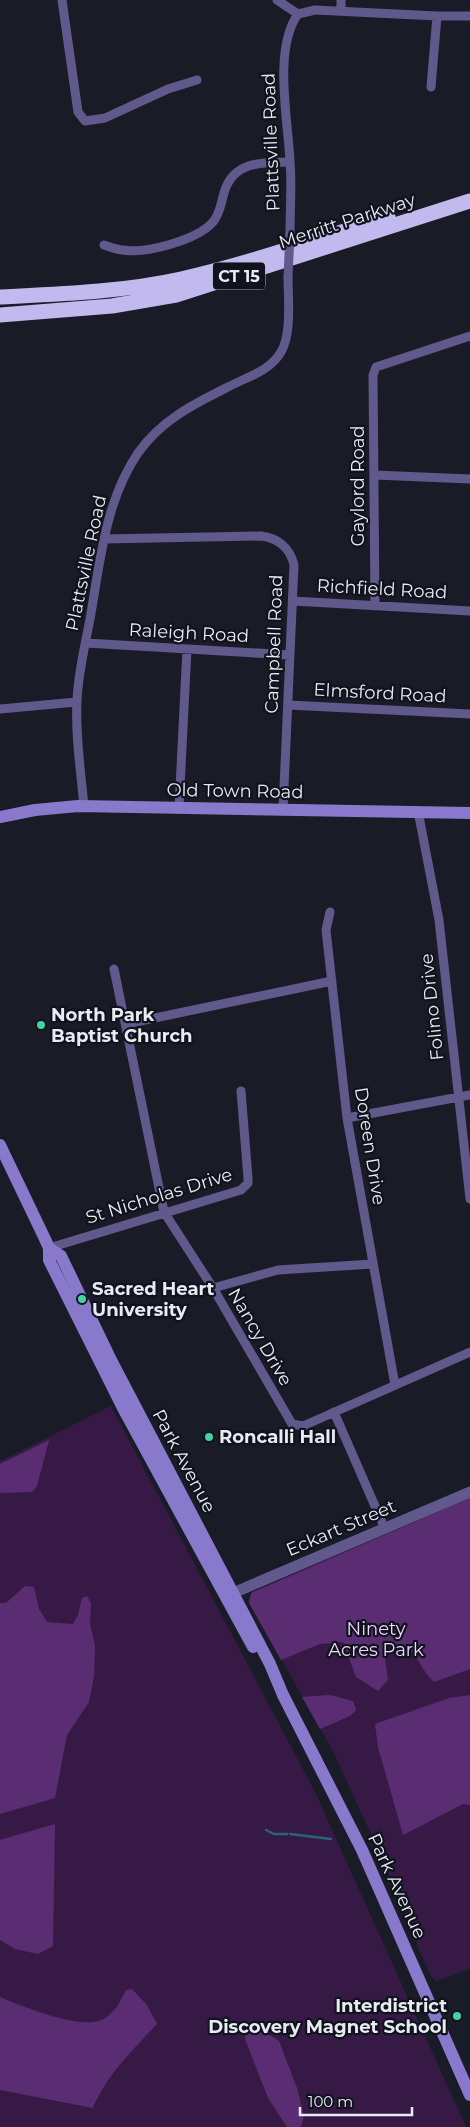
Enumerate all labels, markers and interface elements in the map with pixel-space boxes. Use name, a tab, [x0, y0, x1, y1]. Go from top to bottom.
street label: Plattsville Road	[258, 73, 284, 211]
street label: Merritt Parkway	[276, 189, 418, 253]
road number: CT 15	[213, 262, 265, 290]
street label: Gaylord Road	[347, 425, 369, 547]
street label: Plattsville Road	[61, 493, 111, 633]
street label: Campbell Road	[261, 574, 287, 714]
street label: Richfield Road	[316, 575, 448, 603]
street label: Raleigh Road	[128, 619, 250, 647]
street label: Elmsford Road	[313, 679, 447, 707]
street label: Old Town Road	[166, 779, 304, 803]
street label: Folino Drive	[415, 952, 449, 1062]
place label: North Park Baptist Church	[51, 1004, 192, 1047]
marker: North Park Baptist Church	[35, 1019, 47, 1031]
street label: Doreen Drive	[350, 1086, 390, 1207]
street label: St Nicholas Drive	[83, 1163, 235, 1229]
place label: Sacred Heart University	[92, 1278, 215, 1321]
street label: Nancy Drive	[223, 1284, 297, 1390]
marker: Sacred Heart University	[76, 1293, 88, 1305]
street label: Park Avenue	[148, 1406, 220, 1516]
place label: Roncalli Hall	[219, 1426, 336, 1448]
marker: Roncalli Hall	[203, 1431, 215, 1443]
street label: Eckart Street	[283, 1495, 399, 1561]
park label: Ninety Acres Park	[328, 1618, 424, 1661]
street label: Park Avenue	[363, 1830, 431, 1942]
place label: Interdistrict Discovery Magnet School	[208, 1995, 447, 2038]
marker: Interdistrict Discovery Magnet School	[451, 2010, 463, 2022]
scale bar	[300, 2084, 412, 2116]
text: 100 m	[308, 2092, 353, 2111]

